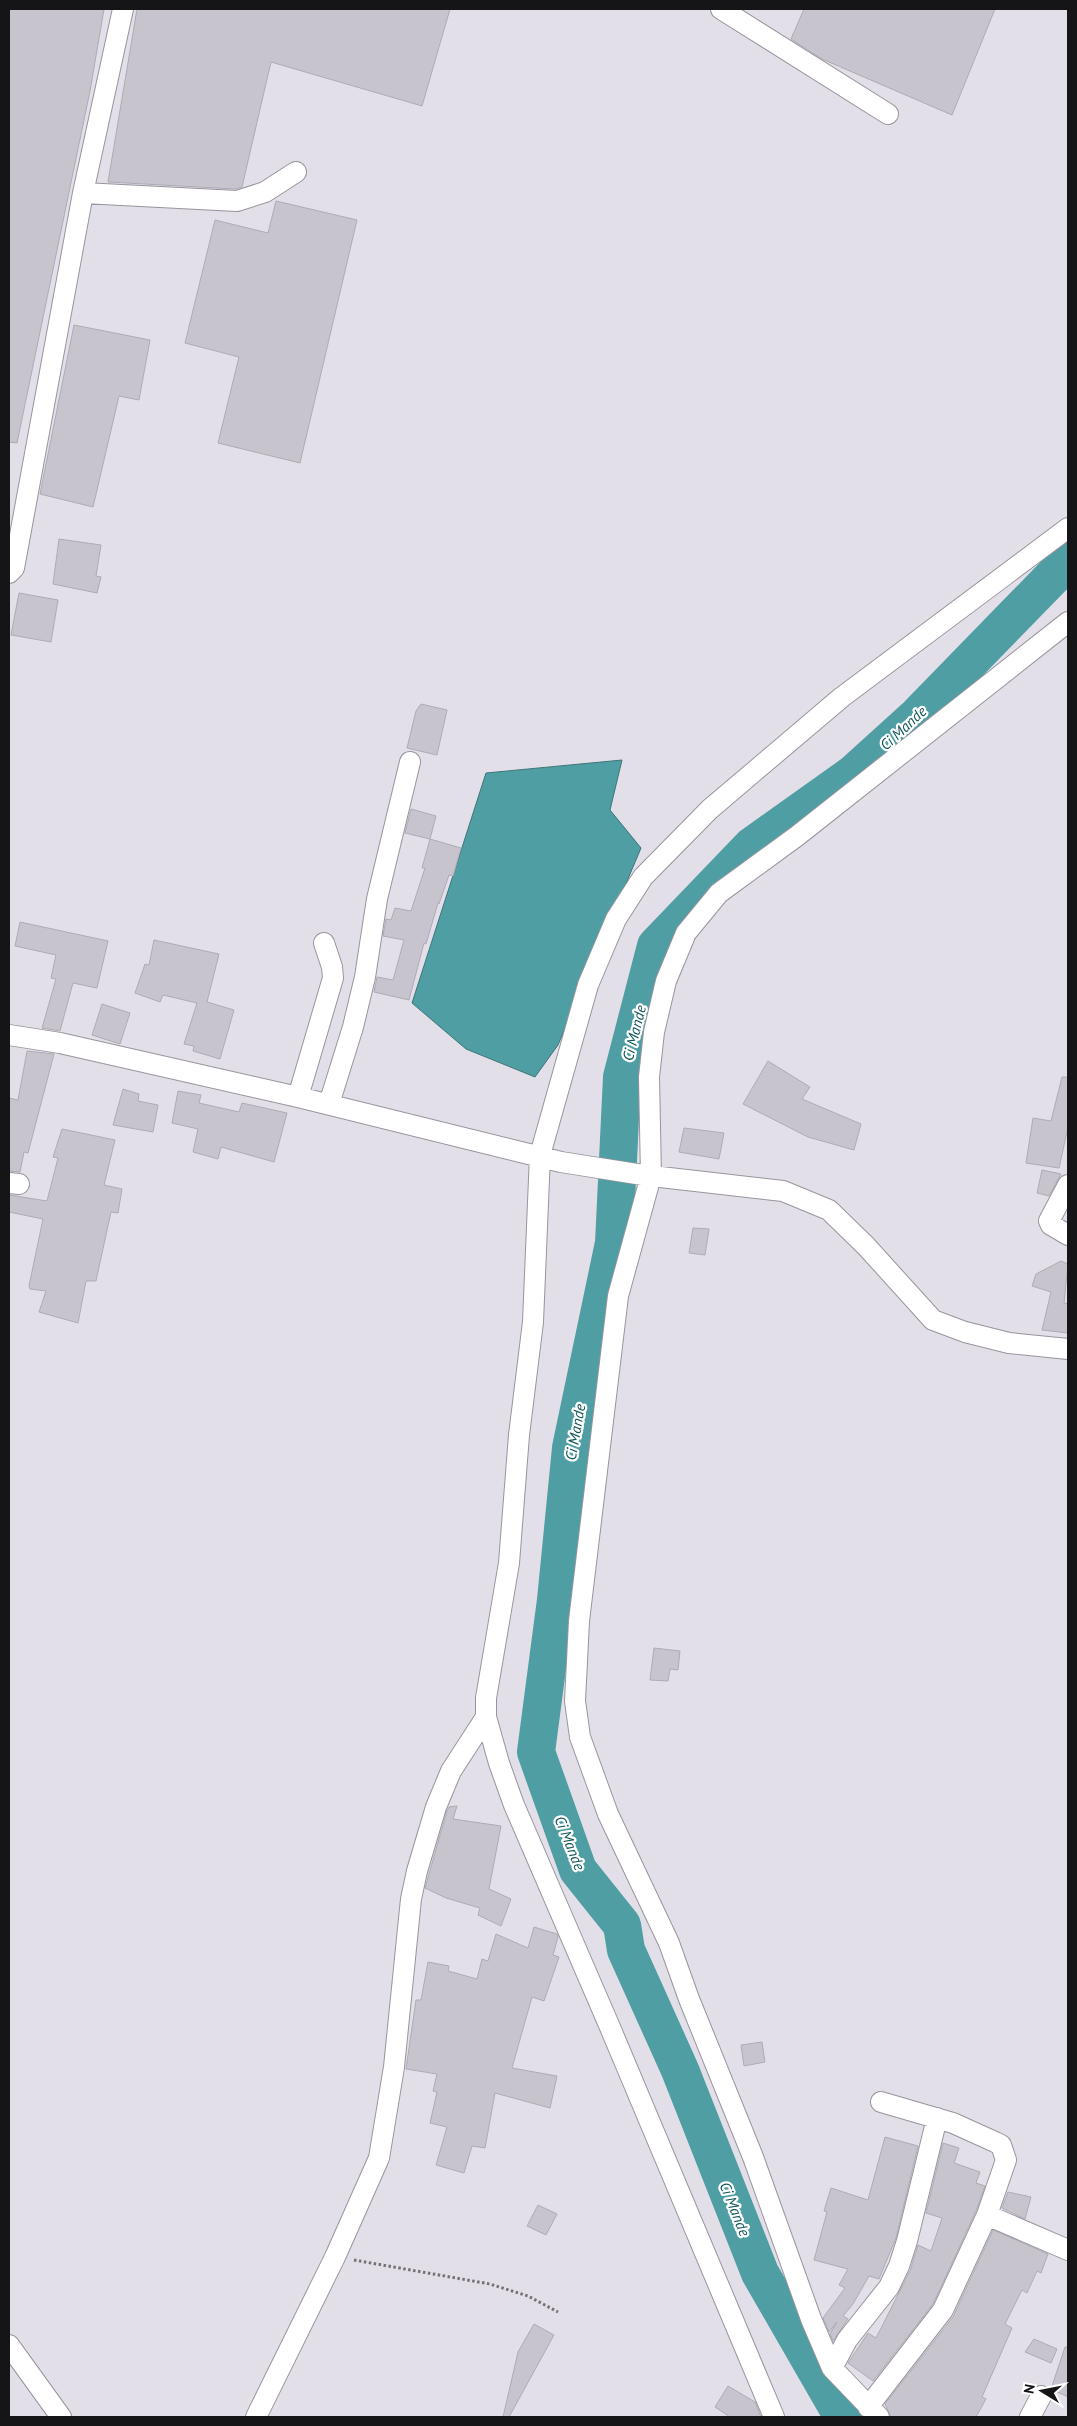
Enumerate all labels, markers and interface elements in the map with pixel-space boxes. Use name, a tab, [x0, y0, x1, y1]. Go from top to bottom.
water label: Ci Mande	[876, 702, 930, 754]
water label: Ci Mande	[618, 1003, 650, 1063]
water label: Ci Mande	[561, 1402, 589, 1462]
water label: Ci Mande	[551, 1813, 589, 1873]
water label: Ci Mande	[716, 2179, 754, 2239]
north arrow	[1017, 2366, 1067, 2416]
text: N	[1020, 2383, 1039, 2395]

